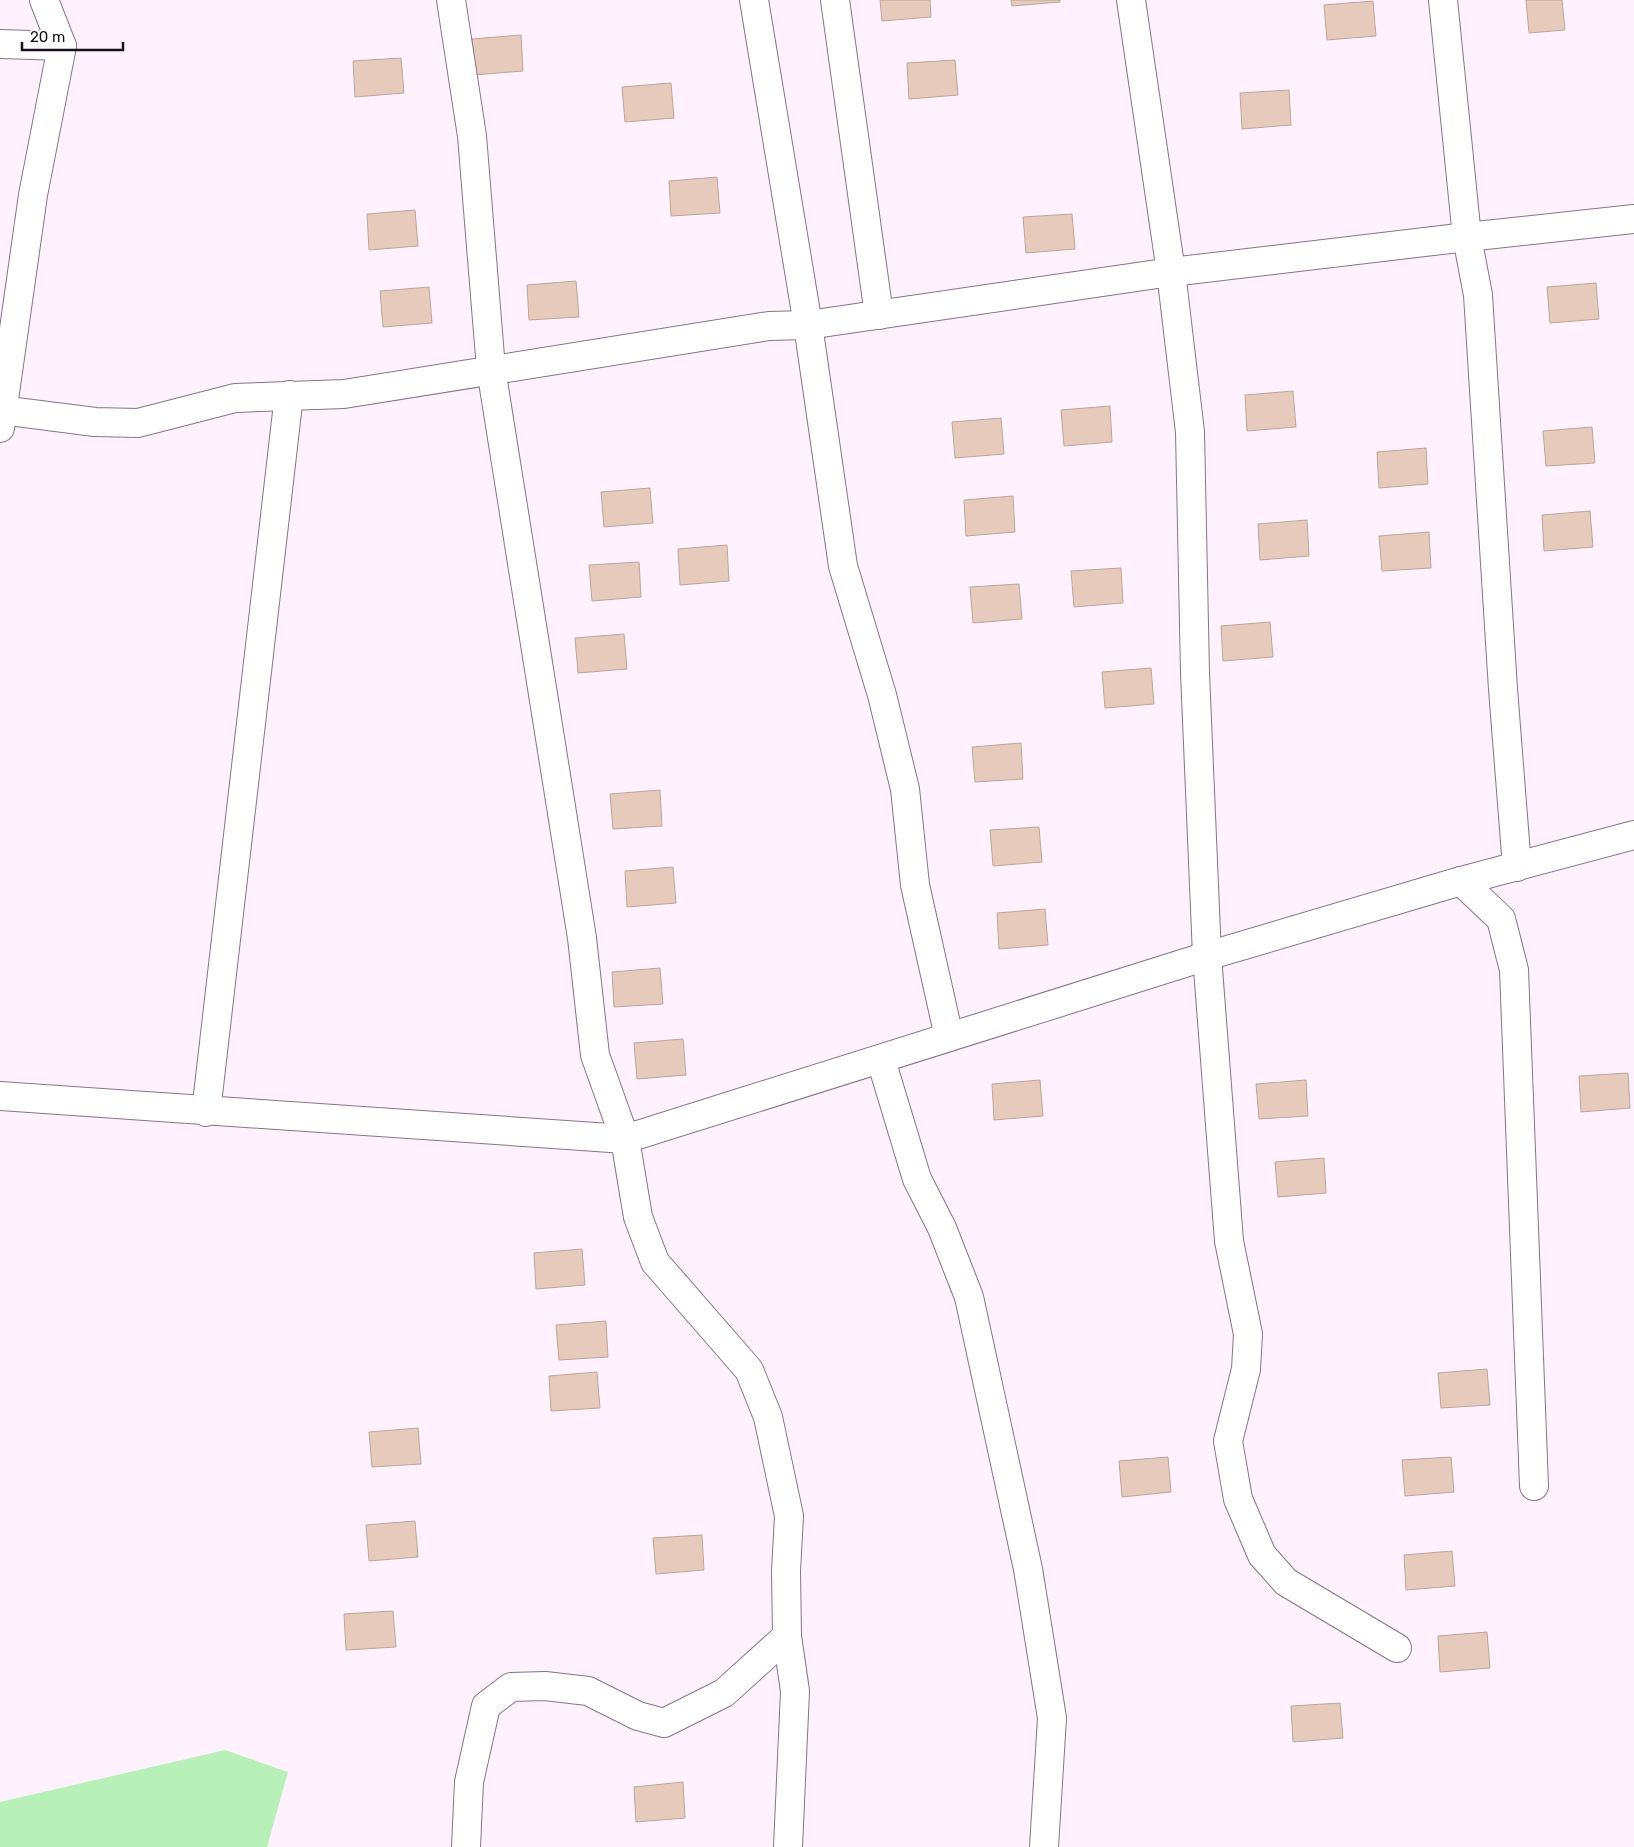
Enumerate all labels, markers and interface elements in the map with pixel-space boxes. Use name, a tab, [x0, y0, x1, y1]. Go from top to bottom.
scale bar	[22, 20, 124, 52]
text: 20 m	[30, 28, 65, 46]

